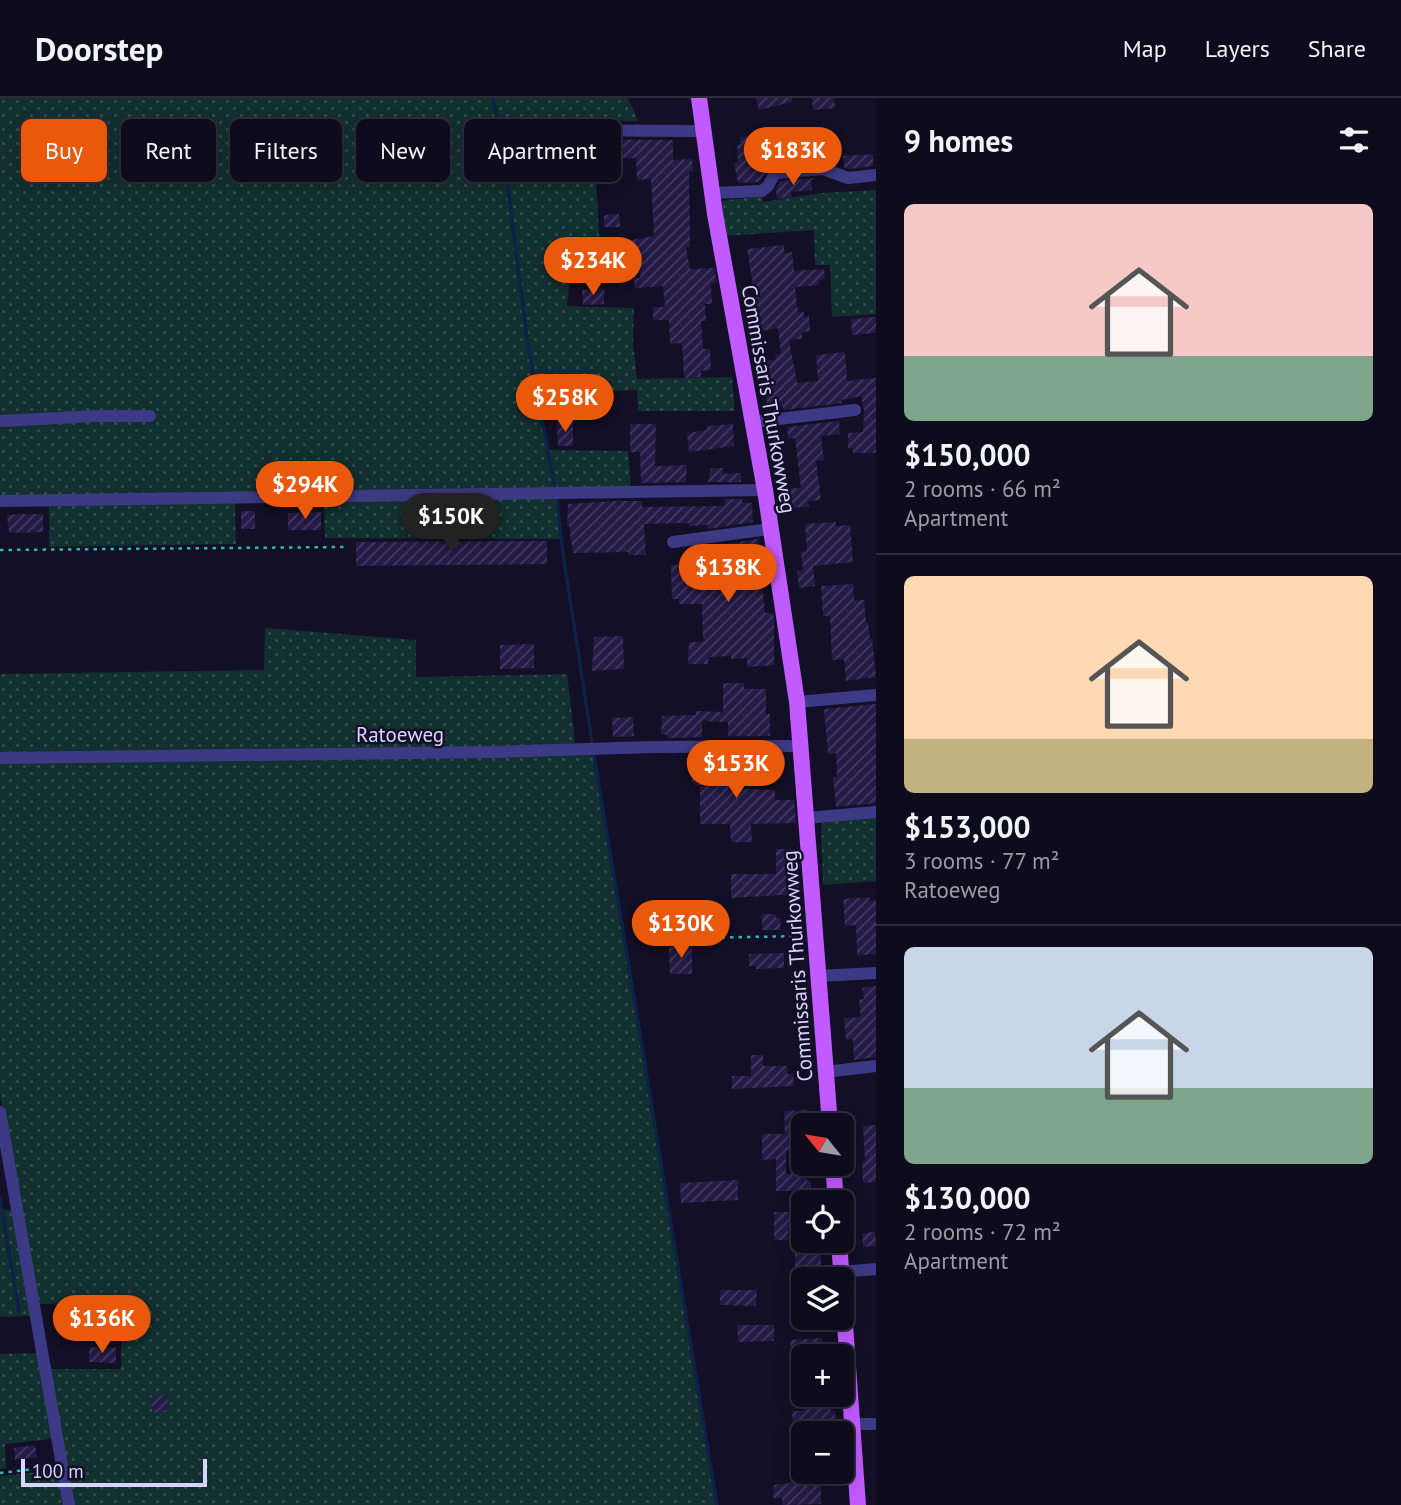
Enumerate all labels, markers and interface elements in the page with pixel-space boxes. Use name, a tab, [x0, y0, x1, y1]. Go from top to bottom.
text: Doorstep	[35, 27, 163, 70]
text: Map	[1123, 33, 1167, 64]
text: Layers	[1205, 33, 1270, 64]
text: Share	[1308, 33, 1366, 64]
chip: Buy	[21, 119, 107, 182]
chip: Rent	[121, 119, 216, 182]
chip: Filters	[230, 119, 342, 182]
chip: New	[356, 119, 450, 182]
chip: Apartment	[464, 119, 621, 182]
text: 9 homes	[904, 121, 1013, 160]
icon: filters	[1335, 121, 1373, 159]
pin: $183K	[744, 127, 842, 187]
text: $183K	[760, 135, 826, 164]
pin: $234K	[544, 238, 642, 297]
text: $234K	[560, 245, 626, 274]
icon: home	[1076, 249, 1202, 375]
street label: Commissaris Thurkowweg	[736, 283, 802, 515]
pin: $258K	[516, 374, 614, 434]
text: $258K	[532, 382, 598, 411]
text: $150,000	[904, 435, 1031, 474]
pin: $294K	[256, 462, 354, 521]
text: $294K	[272, 469, 338, 498]
text: 2 rooms · 66 m²	[904, 474, 1061, 503]
pin: $150K	[402, 494, 500, 553]
text: $150K	[418, 501, 484, 530]
text: Apartment	[904, 503, 1008, 532]
pin: $138K	[679, 545, 777, 604]
text: $138K	[695, 552, 761, 581]
icon: home	[1076, 621, 1202, 747]
street label: Ratoeweg	[356, 721, 444, 748]
pin: $153K	[687, 740, 785, 800]
text: $153K	[703, 748, 769, 777]
text: $153,000	[904, 807, 1031, 846]
text: 3 rooms · 77 m²	[904, 846, 1060, 875]
street label: Commissaris Thurkowweg	[775, 849, 819, 1083]
text: Ratoeweg	[904, 875, 1001, 904]
pin: $130K	[632, 900, 730, 960]
text: $130K	[648, 908, 714, 937]
icon: home	[1076, 992, 1202, 1118]
north arrow	[791, 1113, 854, 1176]
map controls	[791, 1113, 854, 1484]
text: $130,000	[904, 1178, 1031, 1217]
button: locate	[791, 1190, 854, 1253]
text: 2 rooms · 72 m²	[904, 1217, 1061, 1246]
text: Apartment	[904, 1246, 1008, 1275]
button: layers	[791, 1267, 854, 1330]
pin: $136K	[53, 1296, 151, 1355]
text: $136K	[69, 1303, 135, 1332]
button: +	[791, 1344, 854, 1407]
button: −	[791, 1421, 854, 1484]
scale bar	[21, 1456, 206, 1488]
text: 100 m	[32, 1459, 84, 1483]

